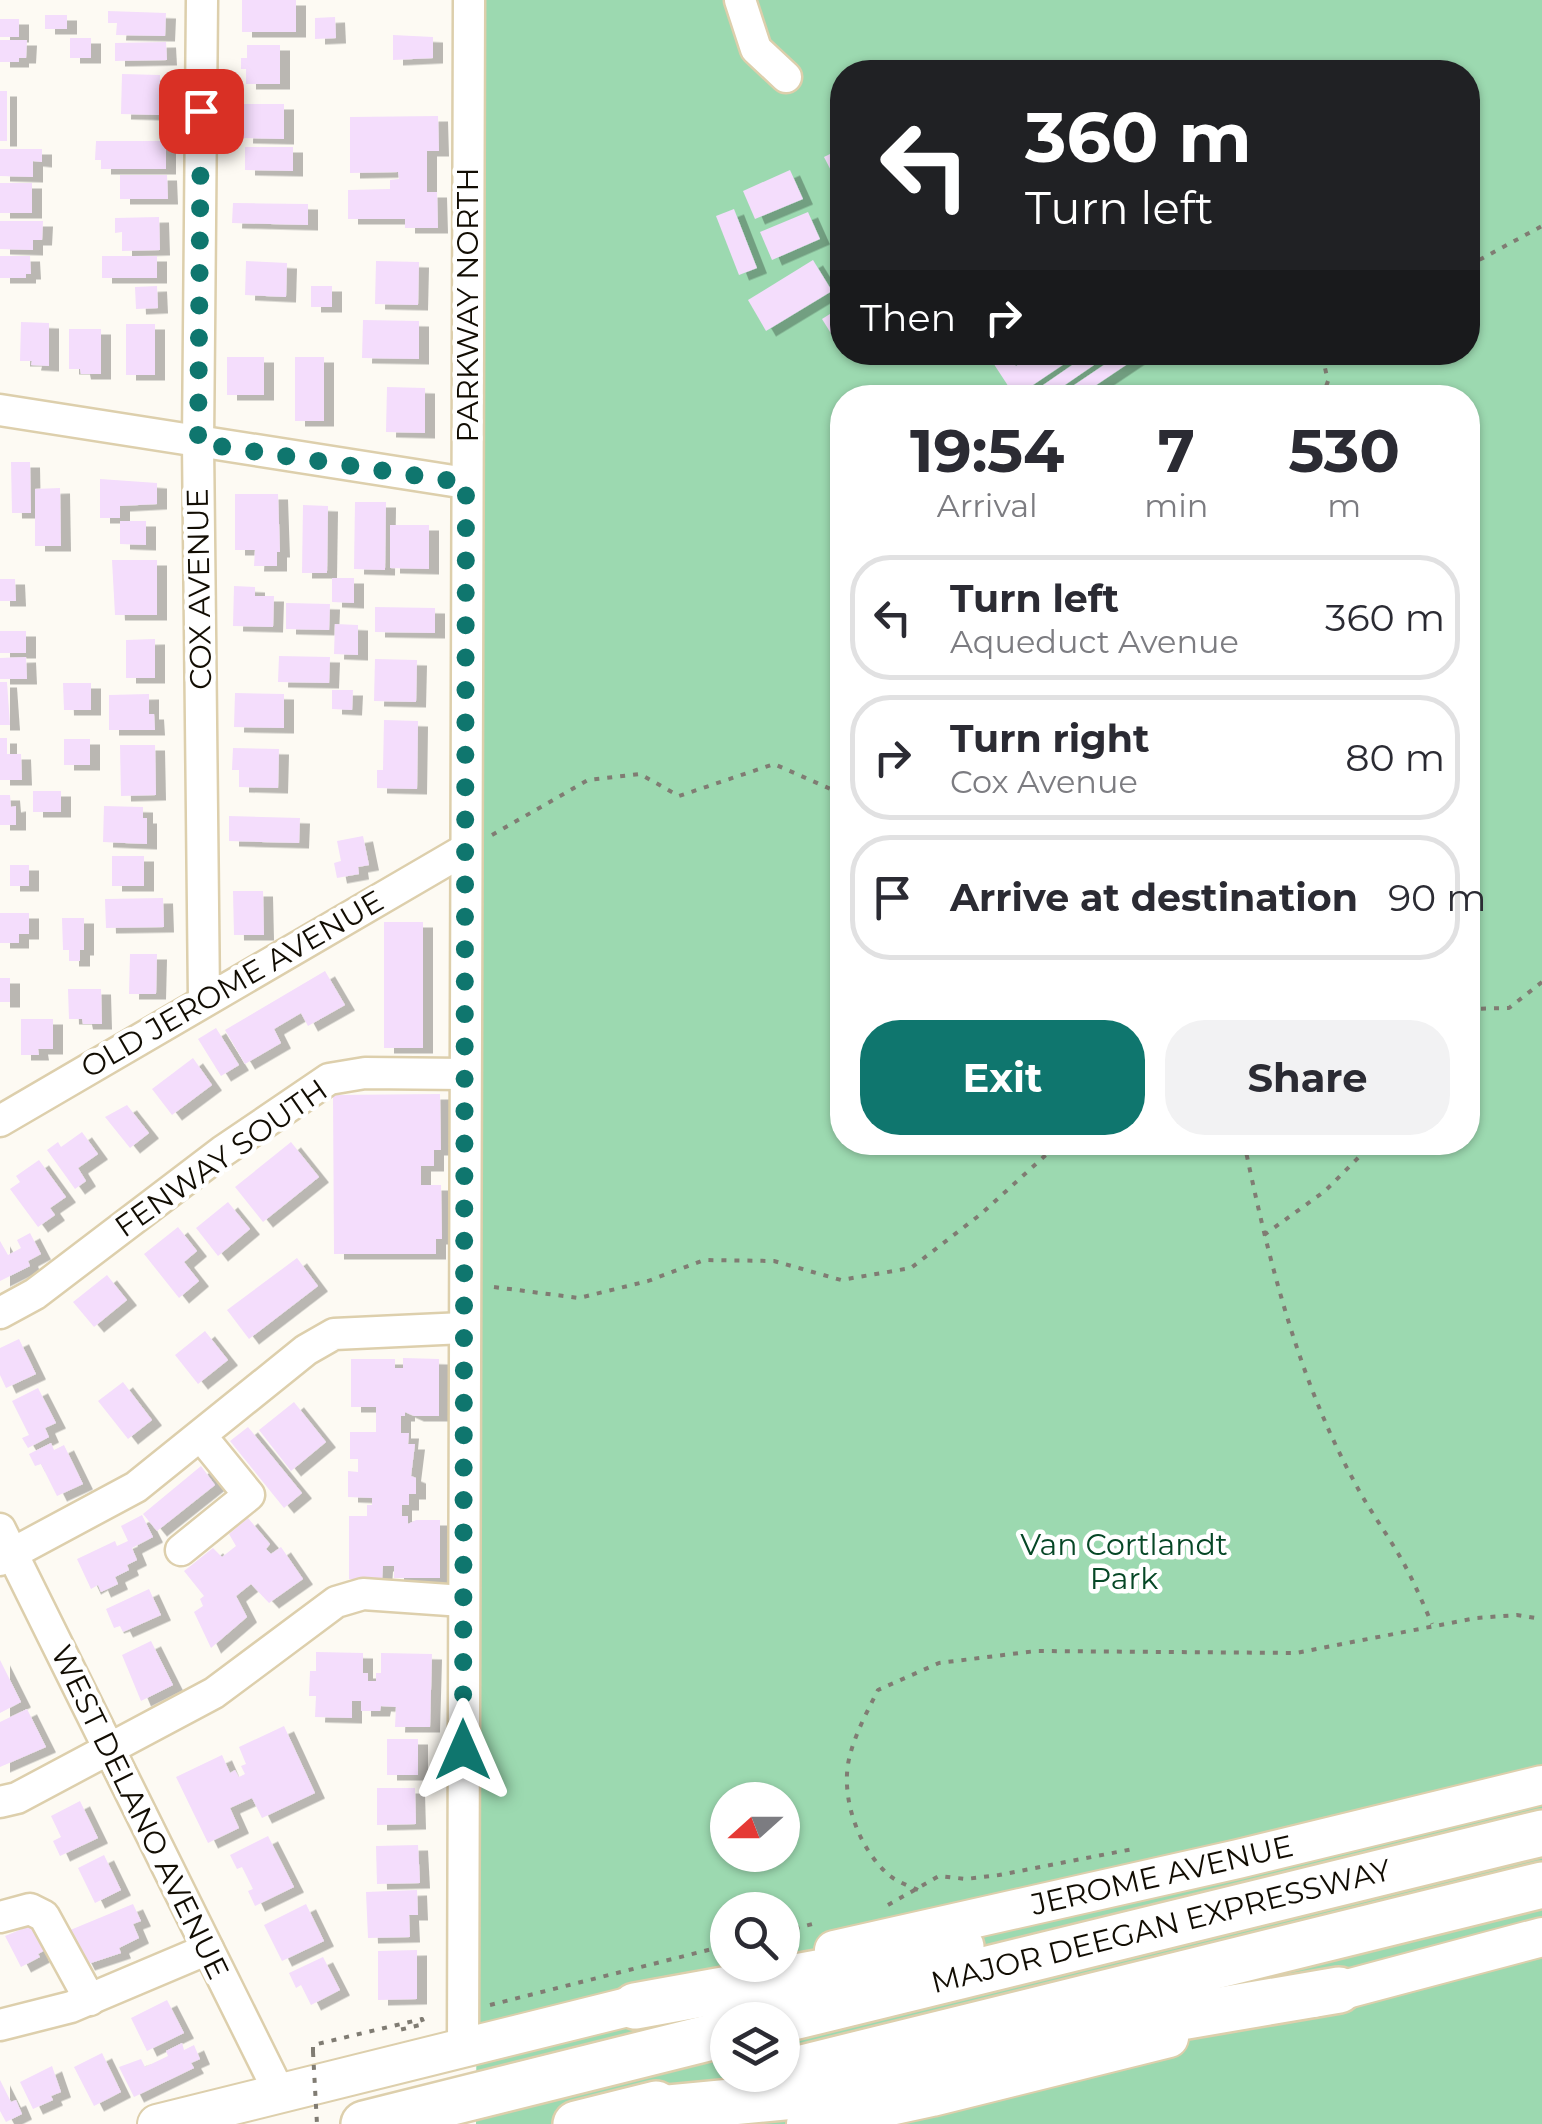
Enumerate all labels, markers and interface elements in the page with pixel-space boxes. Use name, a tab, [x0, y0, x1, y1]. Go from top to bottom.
pin	[159, 69, 244, 154]
icon: arrive	[174, 84, 229, 139]
text: 360 m	[1025, 94, 1252, 180]
icon: left	[860, 100, 990, 230]
street label: PARKWAY NORTH	[449, 167, 486, 443]
text: Turn left	[1025, 180, 1213, 235]
icon: right	[976, 290, 1031, 345]
text: Then	[860, 294, 956, 341]
text: 19:54	[910, 414, 1064, 487]
text: 7	[1158, 414, 1195, 487]
text: 530	[1288, 414, 1400, 487]
text: Arrival	[937, 486, 1038, 525]
text: min	[1144, 486, 1209, 525]
text: m	[1327, 486, 1361, 525]
street label: COX AVENUE	[179, 488, 219, 690]
text: Turn left	[950, 575, 1119, 622]
icon: left	[865, 590, 920, 645]
text: 360 m	[1325, 594, 1445, 641]
text: Aqueduct Avenue	[950, 622, 1239, 661]
text: Turn right	[950, 715, 1149, 762]
icon: right	[865, 730, 920, 785]
text: 80 m	[1345, 734, 1445, 781]
text: Cox Avenue	[950, 762, 1138, 801]
icon: arrive	[865, 870, 920, 925]
text: Arrive at destination	[950, 874, 1358, 921]
text: 90 m	[1388, 874, 1486, 921]
street label: OLD JEROME AVENUE	[74, 882, 390, 1086]
button: Exit	[860, 1020, 1145, 1135]
button: Share	[1165, 1020, 1450, 1135]
street label: FENWAY SOUTH	[108, 1071, 334, 1245]
park label: Van Cortlandt Park	[1020, 1526, 1228, 1597]
street label: WEST DELANO AVENUE	[43, 1639, 237, 1985]
position arrow	[411, 1698, 515, 1802]
north arrow	[710, 1782, 800, 1872]
map controls	[710, 1782, 800, 2092]
street label: JEROME AVENUE	[1026, 1827, 1297, 1923]
street label: MAJOR DEEGAN EXPRESSWAY	[927, 1851, 1396, 2001]
button: search	[710, 1892, 800, 1982]
button: layers	[710, 2002, 800, 2092]

